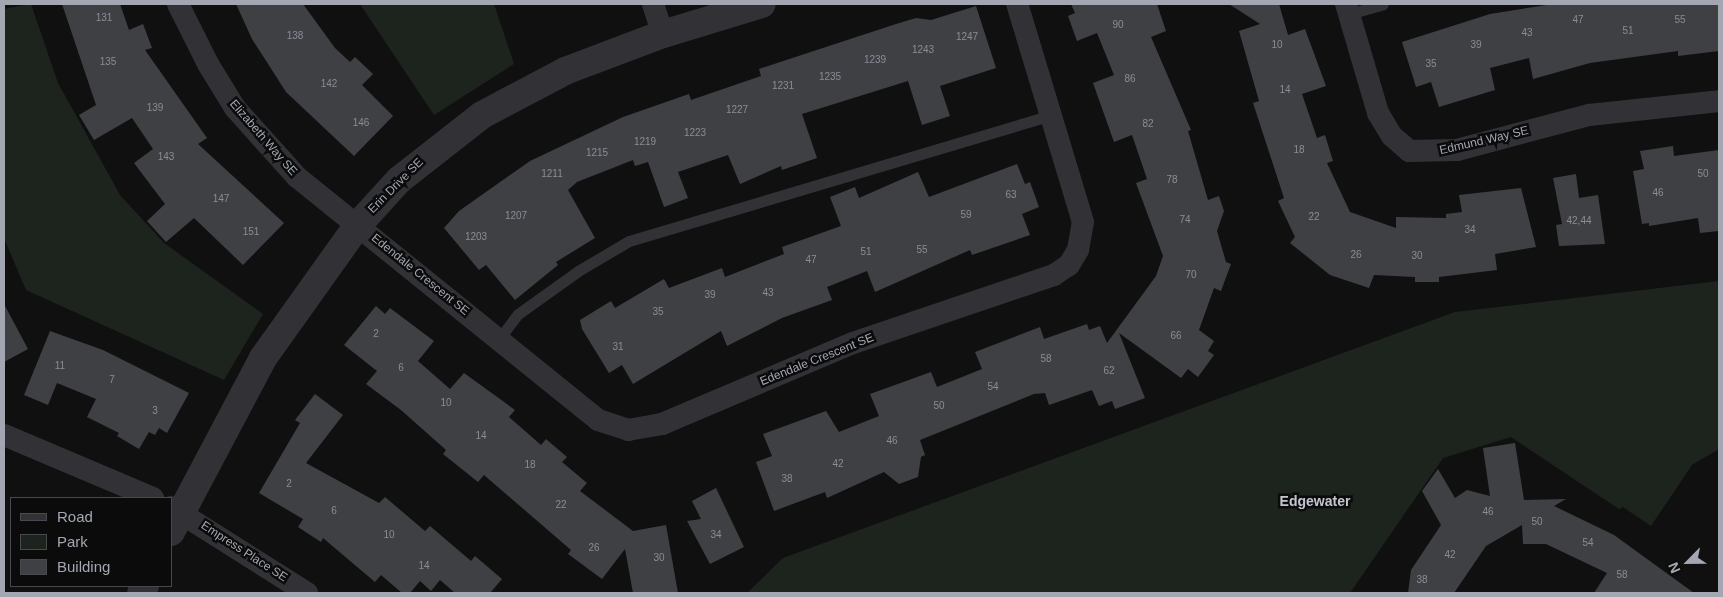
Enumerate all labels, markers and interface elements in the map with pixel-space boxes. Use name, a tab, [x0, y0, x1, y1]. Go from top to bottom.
house number: 131	[96, 12, 112, 24]
house number: 47	[1572, 14, 1584, 26]
house number: 55	[1674, 14, 1686, 26]
house number: 90	[1112, 19, 1124, 31]
house number: 51	[1622, 25, 1634, 37]
house number: 43	[1521, 27, 1533, 39]
house number: 138	[287, 30, 303, 42]
house number: 1247	[956, 31, 978, 43]
house number: 10	[1271, 39, 1283, 51]
house number: 39	[1470, 39, 1482, 51]
house number: 1243	[912, 44, 934, 56]
house number: 1239	[864, 54, 886, 66]
house number: 135	[100, 56, 116, 68]
house number: 35	[1425, 58, 1437, 70]
house number: 1235	[819, 71, 841, 83]
house number: 86	[1124, 73, 1136, 85]
house number: 142	[321, 78, 337, 90]
house number: 1231	[772, 80, 794, 92]
house number: 14	[1279, 84, 1291, 96]
street label: Elizabeth Way SE	[226, 97, 300, 179]
house number: 139	[147, 102, 163, 114]
house number: 1227	[726, 104, 748, 116]
house number: 146	[353, 117, 369, 129]
house number: 82	[1142, 118, 1154, 130]
street label: Edmund Way SE	[1438, 124, 1530, 158]
house number: 1223	[684, 127, 706, 139]
house number: 1219	[634, 136, 656, 148]
house number: 18	[1293, 144, 1305, 156]
house number: 1215	[586, 147, 608, 159]
house number: 143	[158, 151, 174, 163]
street label: Erin Drive SE	[365, 155, 427, 217]
house number: 1211	[541, 168, 563, 180]
house number: 50	[1697, 168, 1709, 180]
house number: 78	[1166, 174, 1178, 186]
house number: 46	[1652, 187, 1664, 199]
house number: 63	[1005, 189, 1017, 201]
house number: 147	[213, 193, 229, 205]
house number: 59	[960, 209, 972, 221]
house number: 1207	[505, 210, 527, 222]
house number: 22	[1308, 211, 1320, 223]
house number: 74	[1179, 214, 1191, 226]
house number: 42,44	[1566, 215, 1592, 227]
house number: 34	[1464, 224, 1476, 236]
house number: 151	[243, 226, 259, 238]
street label: Edendale Crescent SE	[368, 231, 472, 319]
house number: 1203	[465, 231, 487, 243]
house number: 55	[916, 244, 928, 256]
house number: 51	[860, 246, 872, 258]
house number: 26	[1350, 249, 1362, 261]
house number: 30	[1411, 250, 1423, 262]
house number: 47	[805, 254, 817, 266]
house number: 70	[1185, 269, 1197, 281]
house number: 43	[762, 287, 774, 299]
house number: 39	[704, 289, 716, 301]
house number: 35	[652, 306, 664, 318]
house number: 2	[373, 328, 379, 340]
house number: 66	[1170, 330, 1182, 342]
street label: Edendale Crescent SE	[758, 331, 876, 389]
house number: 31	[612, 341, 624, 353]
house number: 58	[1040, 353, 1052, 365]
house number: 11	[55, 360, 65, 372]
house number: 6	[398, 362, 404, 374]
house number: 62	[1103, 365, 1115, 377]
house number: 7	[109, 374, 115, 386]
house number: 54	[987, 381, 999, 393]
house number: 10	[440, 397, 452, 409]
house number: 50	[933, 400, 945, 412]
house number: 3	[152, 405, 158, 417]
house number: 14	[475, 430, 487, 442]
house number: 46	[886, 435, 898, 447]
house number: 42	[832, 458, 844, 470]
house number: 18	[524, 459, 536, 471]
house number: 38	[781, 473, 793, 485]
house number: 2	[286, 478, 292, 490]
district label: Edgewater	[1280, 493, 1350, 509]
legend	[10, 497, 172, 587]
house number: 22	[555, 499, 567, 511]
house number: 6	[331, 505, 337, 517]
house number: 46	[1482, 506, 1494, 518]
text: Road	[57, 508, 93, 525]
house number: 50	[1531, 516, 1543, 528]
street label: Empress Place SE	[198, 519, 290, 585]
house number: 10	[383, 529, 395, 541]
house number: 34	[710, 529, 722, 541]
text: Park	[57, 533, 88, 550]
house number: 54	[1582, 537, 1594, 549]
north arrow	[1663, 537, 1713, 587]
house number: 26	[588, 542, 600, 554]
house number: 42	[1444, 549, 1456, 561]
house number: 30	[653, 552, 665, 564]
text: Building	[57, 558, 110, 575]
house number: 14	[418, 560, 430, 572]
text: N	[1665, 560, 1684, 576]
house number: 58	[1616, 569, 1628, 581]
house number: 38	[1416, 574, 1428, 586]

